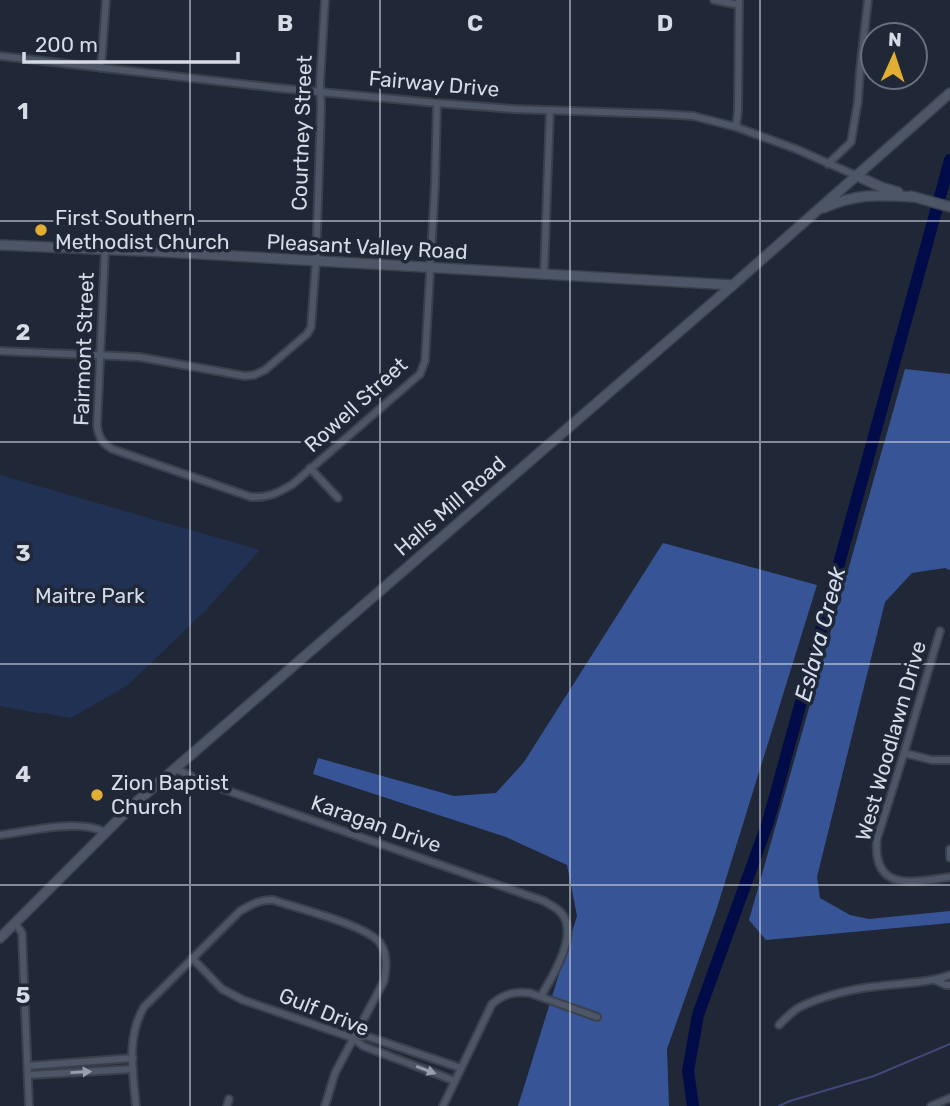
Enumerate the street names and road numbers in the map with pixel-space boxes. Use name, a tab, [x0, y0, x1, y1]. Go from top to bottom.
street label: Courtney Street	[286, 55, 317, 211]
street label: Fairway Drive	[368, 65, 500, 102]
street label: Pleasant Valley Road	[266, 229, 468, 264]
street label: Fairmont Street	[68, 272, 99, 426]
street label: Rowell Street	[299, 352, 412, 457]
street label: Halls Mill Road	[389, 450, 511, 561]
street label: West Woodlawn Drive	[850, 638, 931, 844]
street label: Karagan Drive	[308, 790, 445, 857]
street label: Gulf Drive	[275, 982, 373, 1041]

